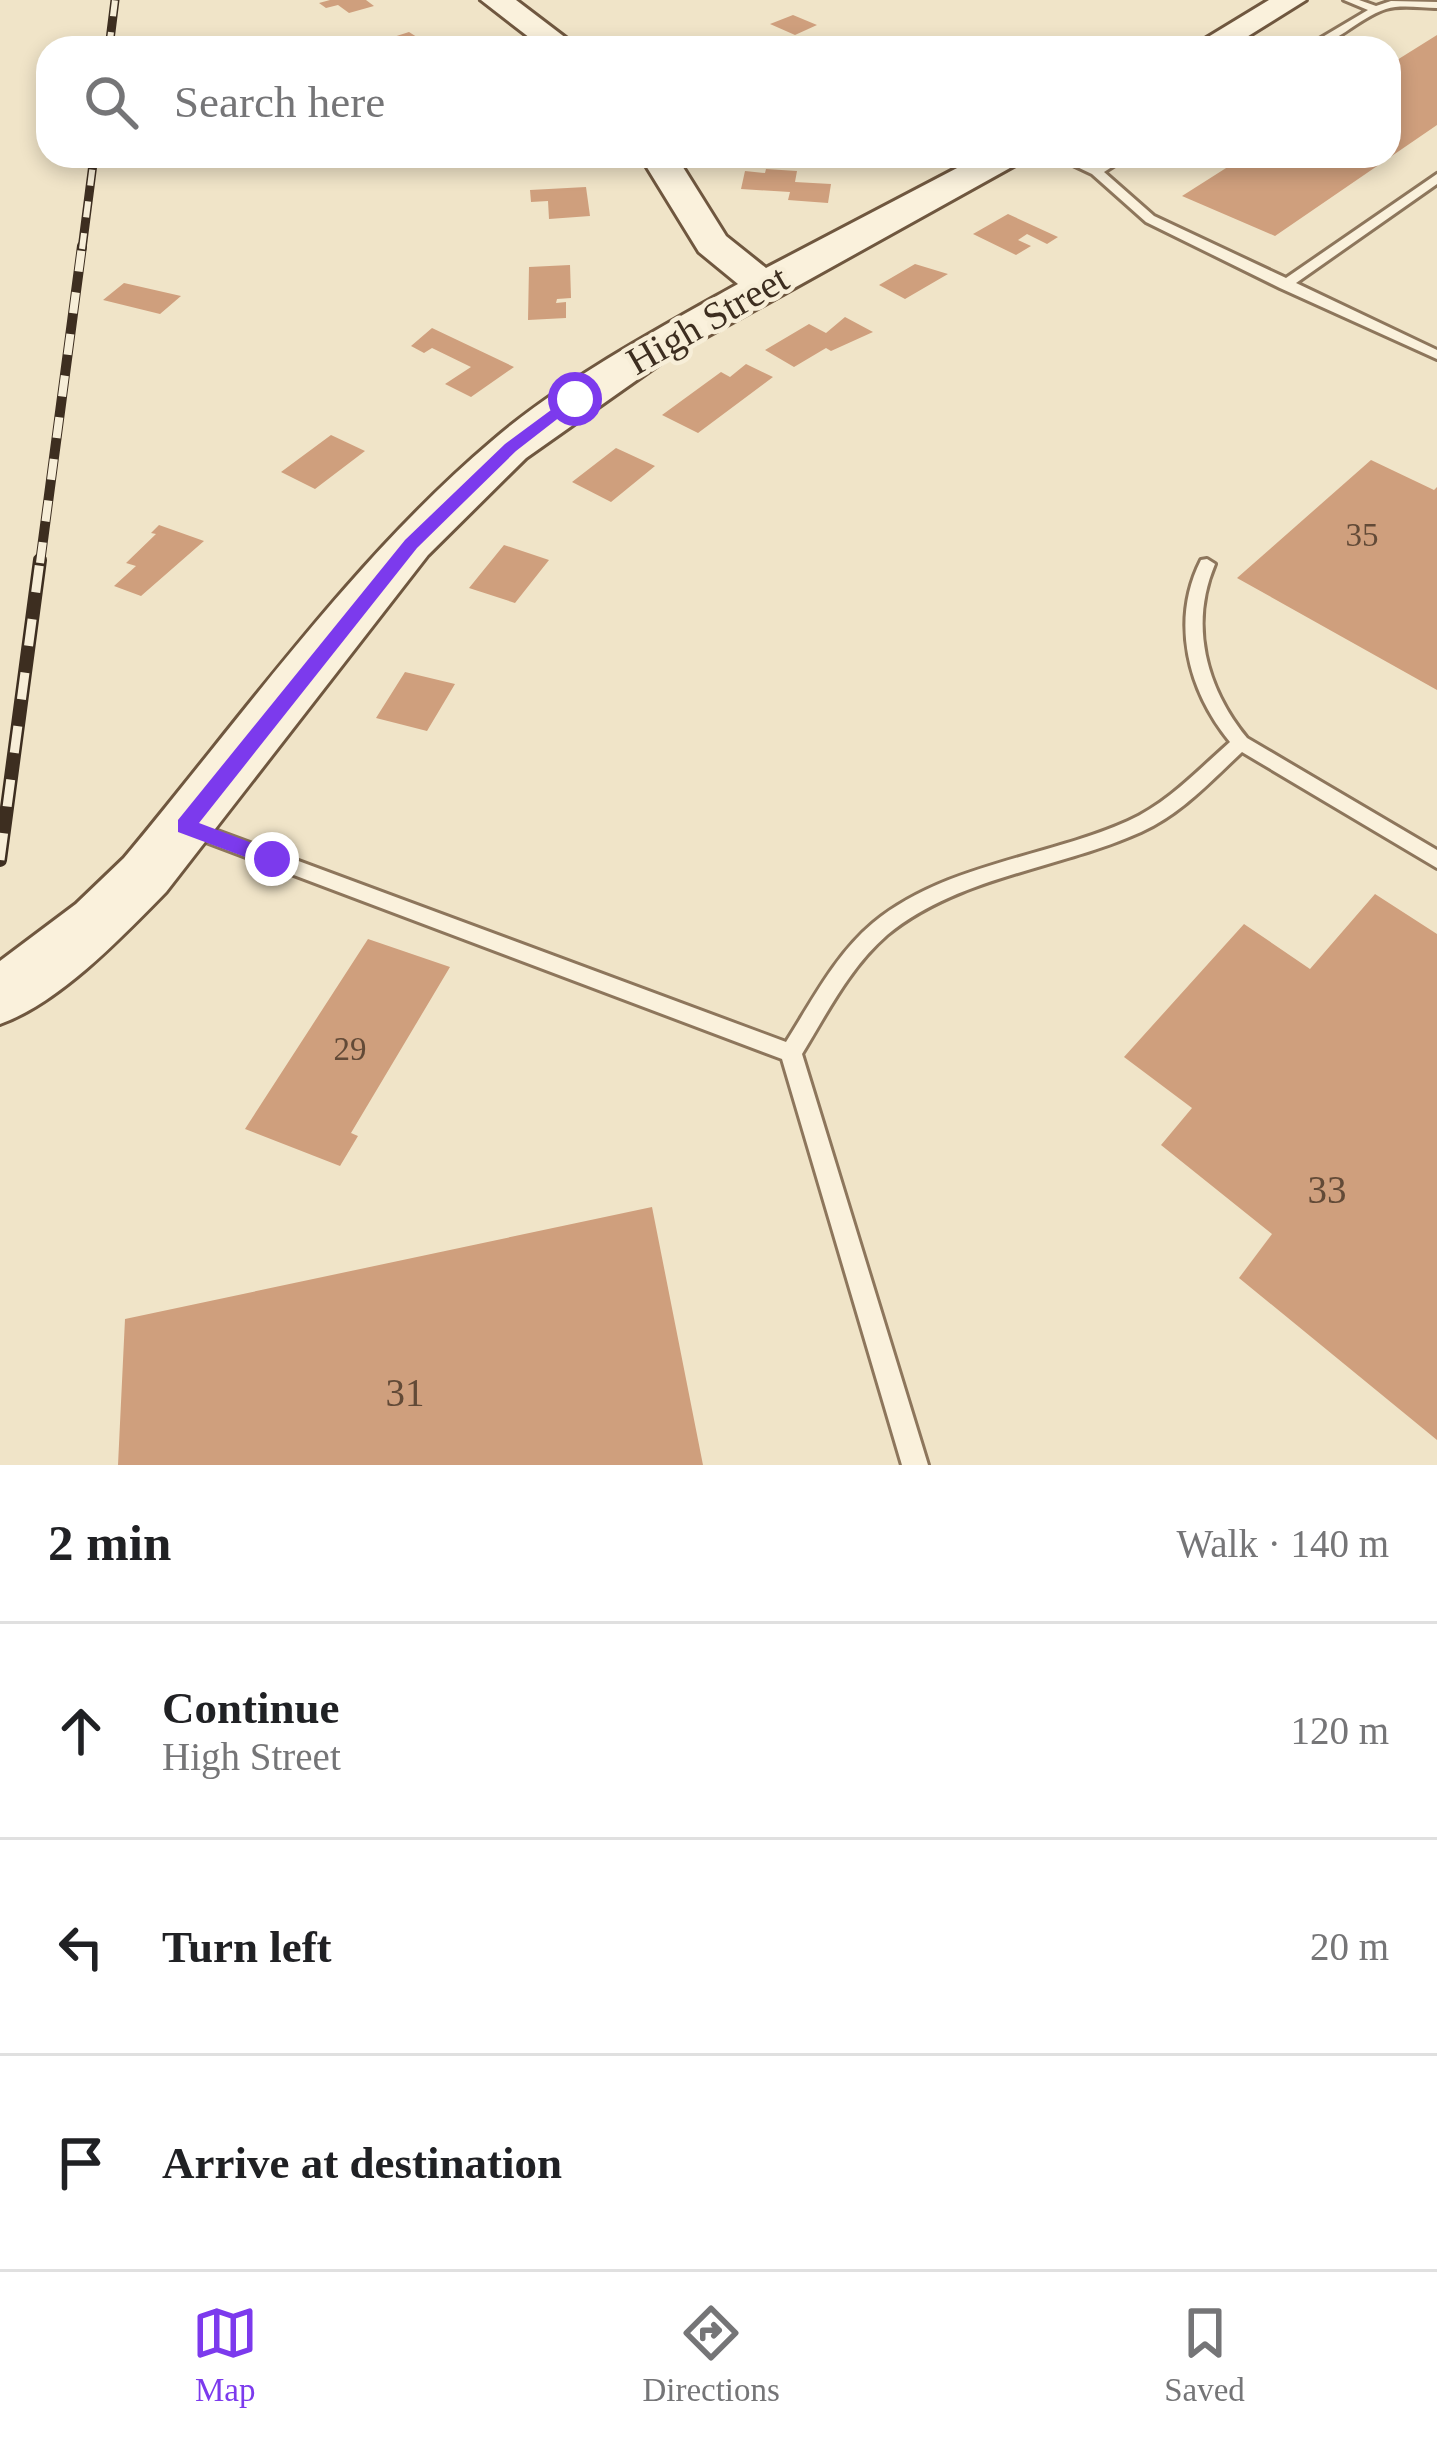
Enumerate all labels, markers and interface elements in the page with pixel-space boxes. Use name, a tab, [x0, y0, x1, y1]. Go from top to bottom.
search box	[36, 36, 1401, 168]
icon: search	[78, 69, 144, 135]
text: Search here	[174, 77, 385, 127]
street label: High Street	[619, 256, 796, 384]
route start	[548, 372, 602, 426]
house number: 35	[1346, 517, 1379, 553]
route end	[245, 832, 299, 886]
house number: 29	[334, 1031, 367, 1067]
house number: 33	[1308, 1168, 1347, 1211]
house number: 31	[386, 1371, 425, 1414]
text: 2 min	[48, 1515, 171, 1571]
text: Walk · 140 m	[1177, 1522, 1389, 1565]
text: Continue	[162, 1683, 340, 1733]
icon: ahead	[48, 1698, 114, 1764]
text: 120 m	[1290, 1709, 1389, 1752]
text: High Street	[162, 1735, 341, 1778]
icon: left	[48, 1914, 114, 1980]
text: Turn left	[162, 1922, 332, 1972]
text: 20 m	[1310, 1925, 1389, 1968]
icon: arrive	[48, 2130, 114, 2196]
text: Arrive at destination	[162, 2138, 562, 2188]
tab: Map	[192, 2300, 258, 2409]
tab: Directions	[642, 2300, 780, 2409]
tab: Saved	[1164, 2300, 1245, 2409]

